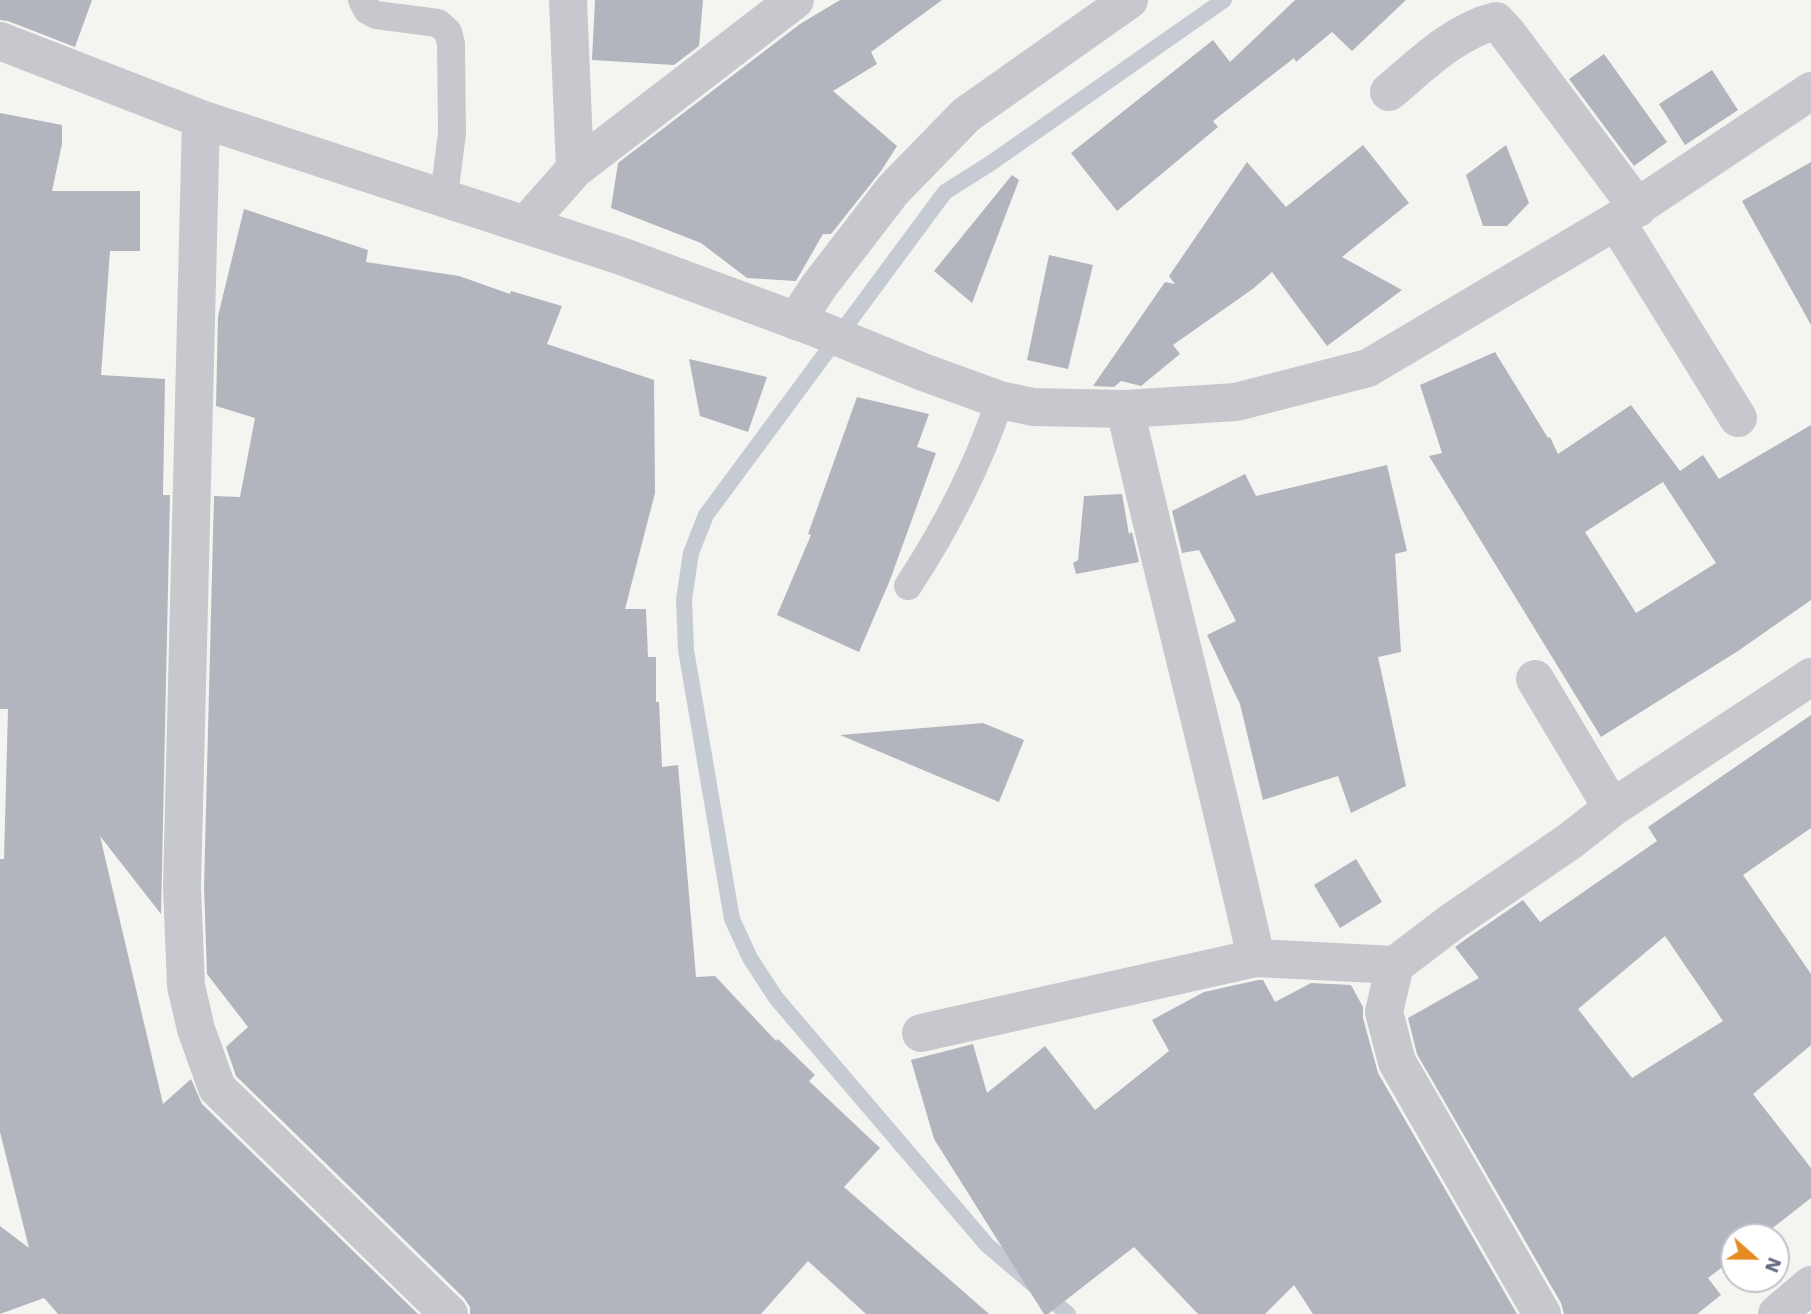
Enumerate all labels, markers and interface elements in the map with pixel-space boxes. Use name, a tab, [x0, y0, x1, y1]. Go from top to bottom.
north arrow	[1720, 1223, 1790, 1293]
text: N	[1760, 1254, 1786, 1276]

